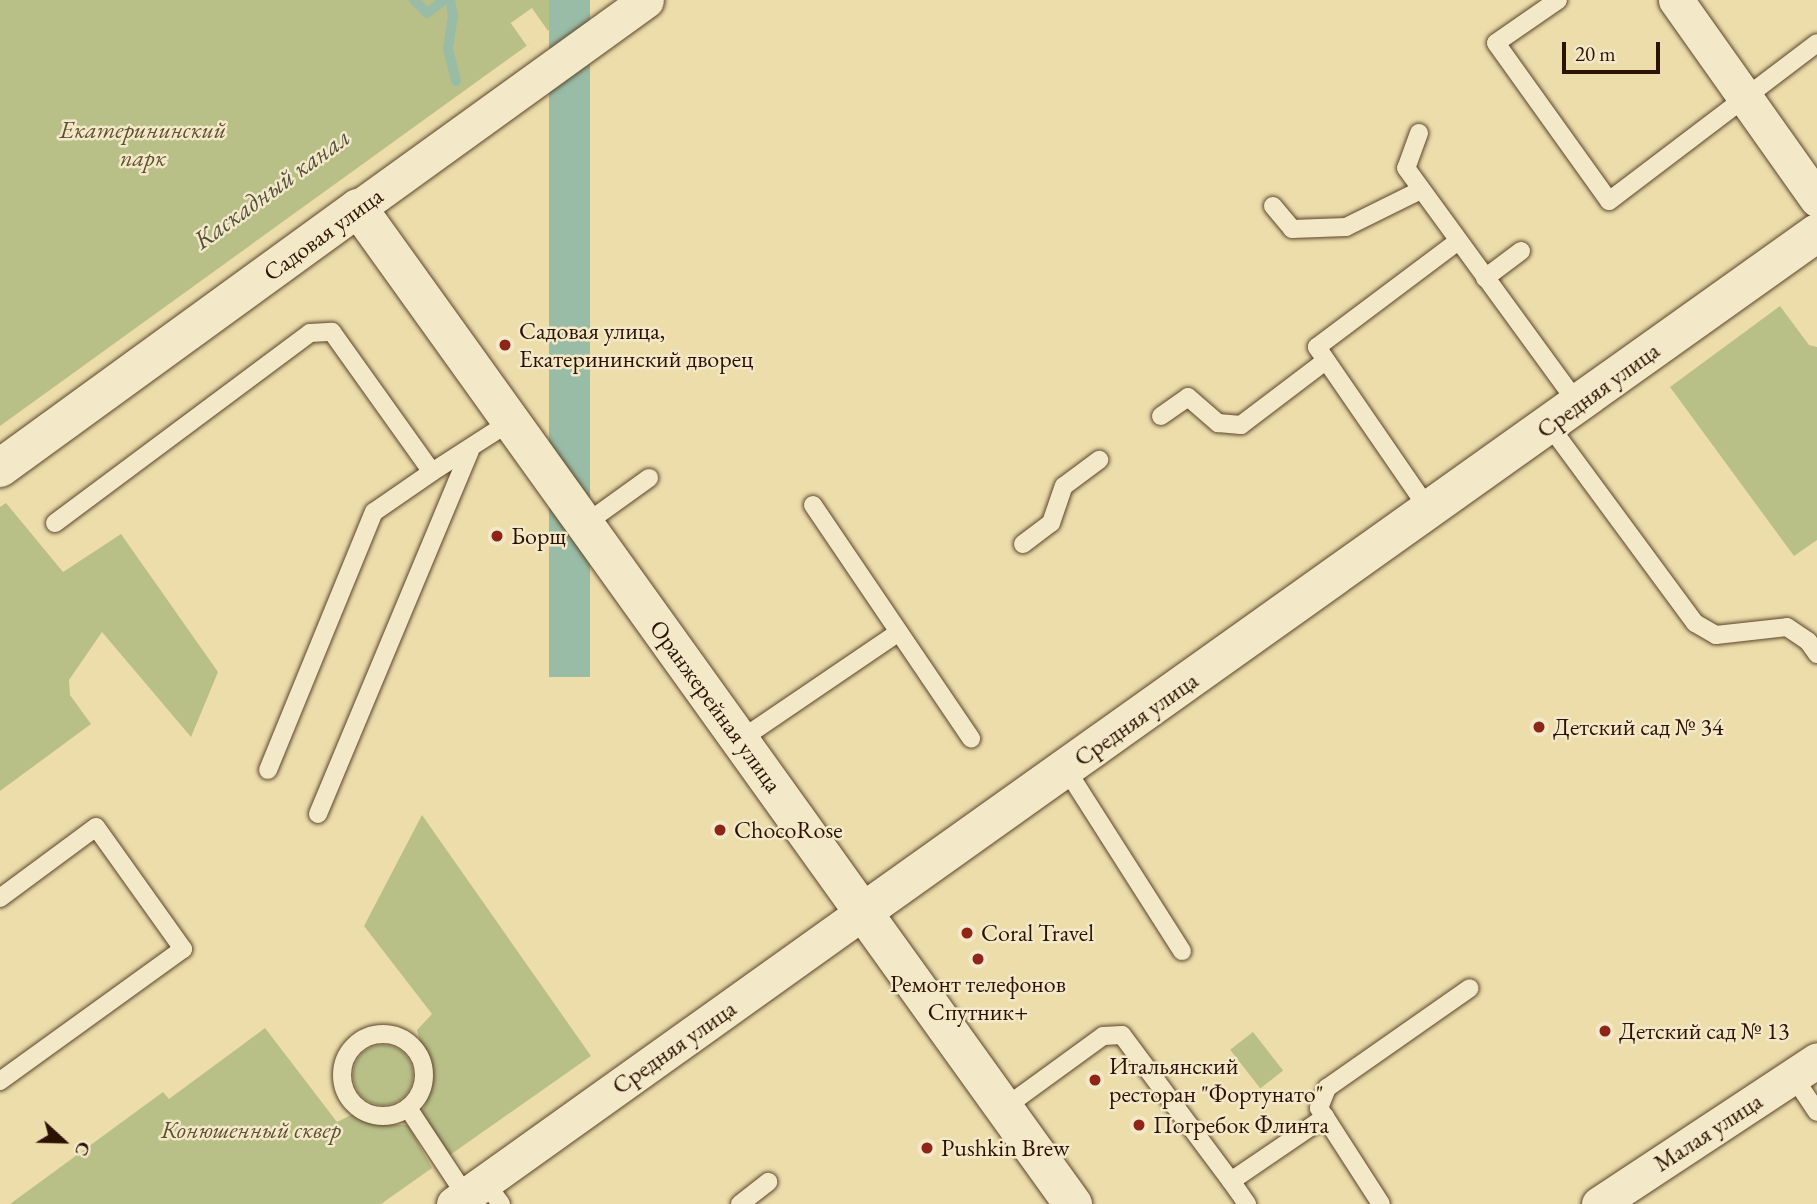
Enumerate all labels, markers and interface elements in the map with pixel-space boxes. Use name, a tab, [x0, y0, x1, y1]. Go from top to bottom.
scale bar	[1565, 28, 1663, 72]
text: 20 m	[1575, 40, 1616, 67]
park label: Екатерининский парк	[60, 116, 226, 172]
water label: Каскадный канал	[188, 122, 356, 256]
street label: Садовая улица	[258, 181, 388, 287]
place label: Садовая улица, Екатерининский дворец	[519, 317, 753, 373]
street label: Средняя улица	[1531, 336, 1665, 444]
marker: Садовая улица, Екатерининский дворец	[497, 337, 513, 353]
place label: Борщ	[511, 522, 566, 550]
marker: Борщ	[489, 528, 505, 544]
street label: Оранжерейная улица	[644, 614, 788, 798]
street label: Средняя улица	[1069, 666, 1203, 772]
place label: Детский сад № 34	[1553, 713, 1723, 741]
marker: Детский сад № 34	[1531, 719, 1547, 735]
place label: ChocoRose	[734, 816, 843, 844]
marker: ChocoRose	[712, 822, 728, 838]
place label: Coral Travel	[981, 919, 1094, 947]
marker: Coral Travel	[959, 925, 975, 941]
marker: Ремонт телефонов Спутник+	[970, 951, 986, 967]
place label: Ремонт телефонов Спутник+	[890, 970, 1066, 1026]
street label: Средняя улица	[607, 994, 741, 1100]
place label: Детский сад № 13	[1619, 1017, 1789, 1045]
marker: Детский сад № 13	[1597, 1023, 1613, 1039]
place label: Итальянский ресторан "Фортунато"	[1109, 1052, 1324, 1108]
marker: Итальянский ресторан "Фортунато"	[1087, 1072, 1103, 1088]
street label: Малая улица	[1648, 1086, 1768, 1178]
north arrow	[28, 1106, 98, 1176]
place label: Погребок Флинта	[1153, 1111, 1329, 1139]
park label: Конюшенный сквер	[161, 1116, 341, 1144]
marker: Погребок Флинта	[1131, 1117, 1147, 1133]
place label: Pushkin Brew	[941, 1134, 1070, 1162]
text: С	[69, 1138, 97, 1160]
marker: Pushkin Brew	[919, 1140, 935, 1156]

